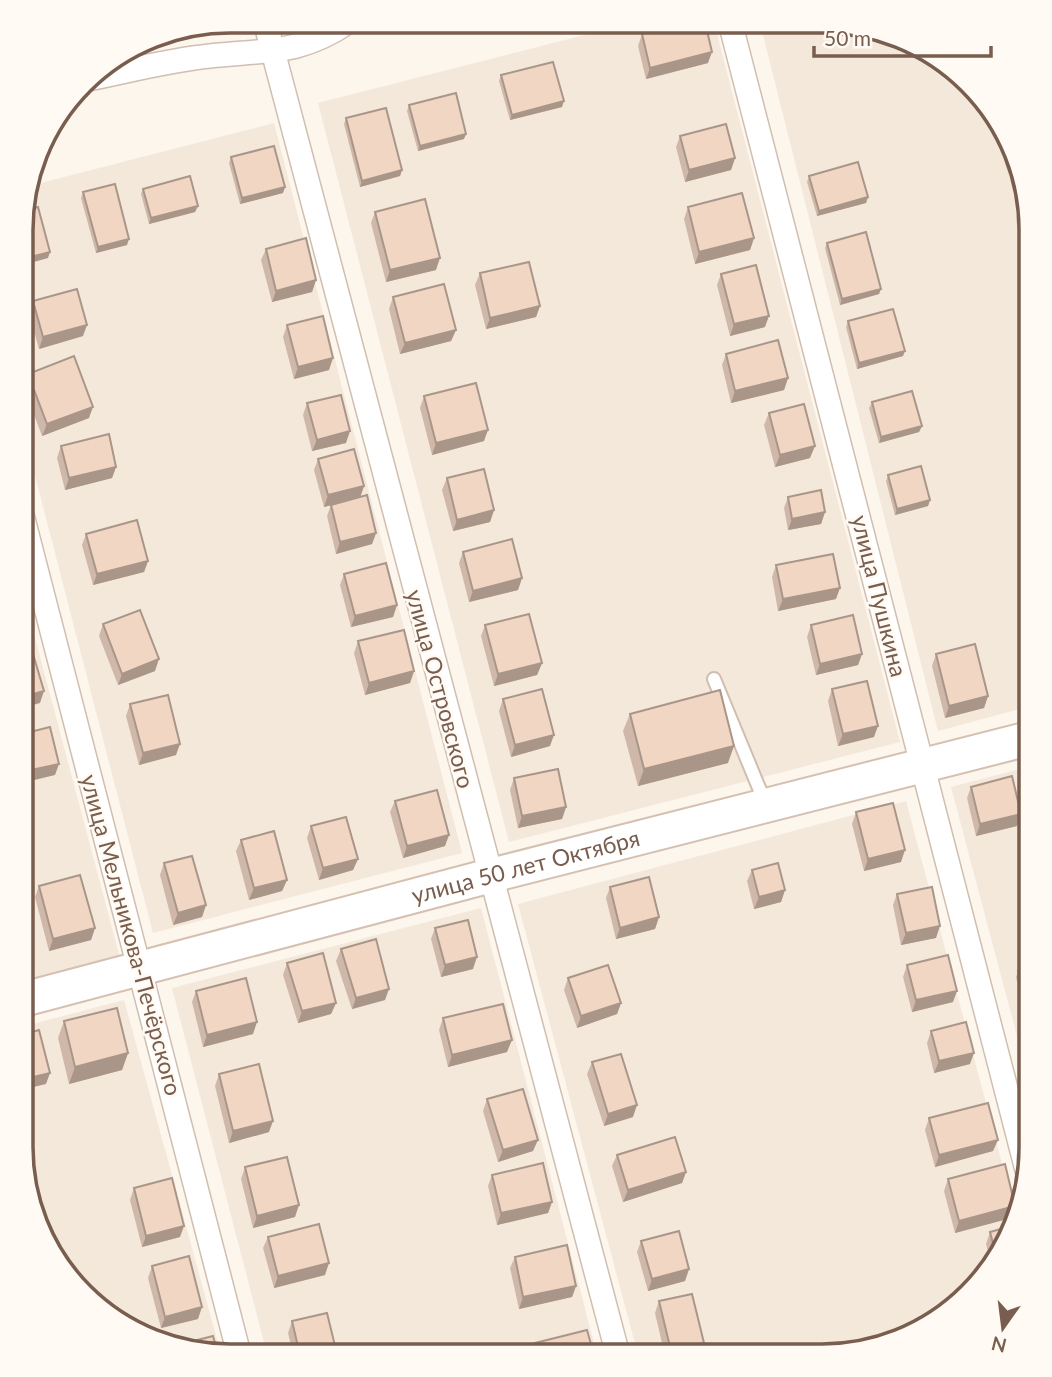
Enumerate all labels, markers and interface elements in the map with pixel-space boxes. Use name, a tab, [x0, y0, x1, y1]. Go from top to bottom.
scale bar	[814, 14, 991, 58]
text: 50 m	[824, 25, 871, 50]
street label: улица Пушкина	[846, 512, 914, 680]
street label: улица Островского	[401, 586, 481, 791]
street label: улица Мельникова-Печёрского	[76, 771, 188, 1098]
street label: улица 50 лет Октября	[408, 823, 643, 909]
north arrow	[968, 1293, 1038, 1363]
text: N	[989, 1332, 1009, 1358]

